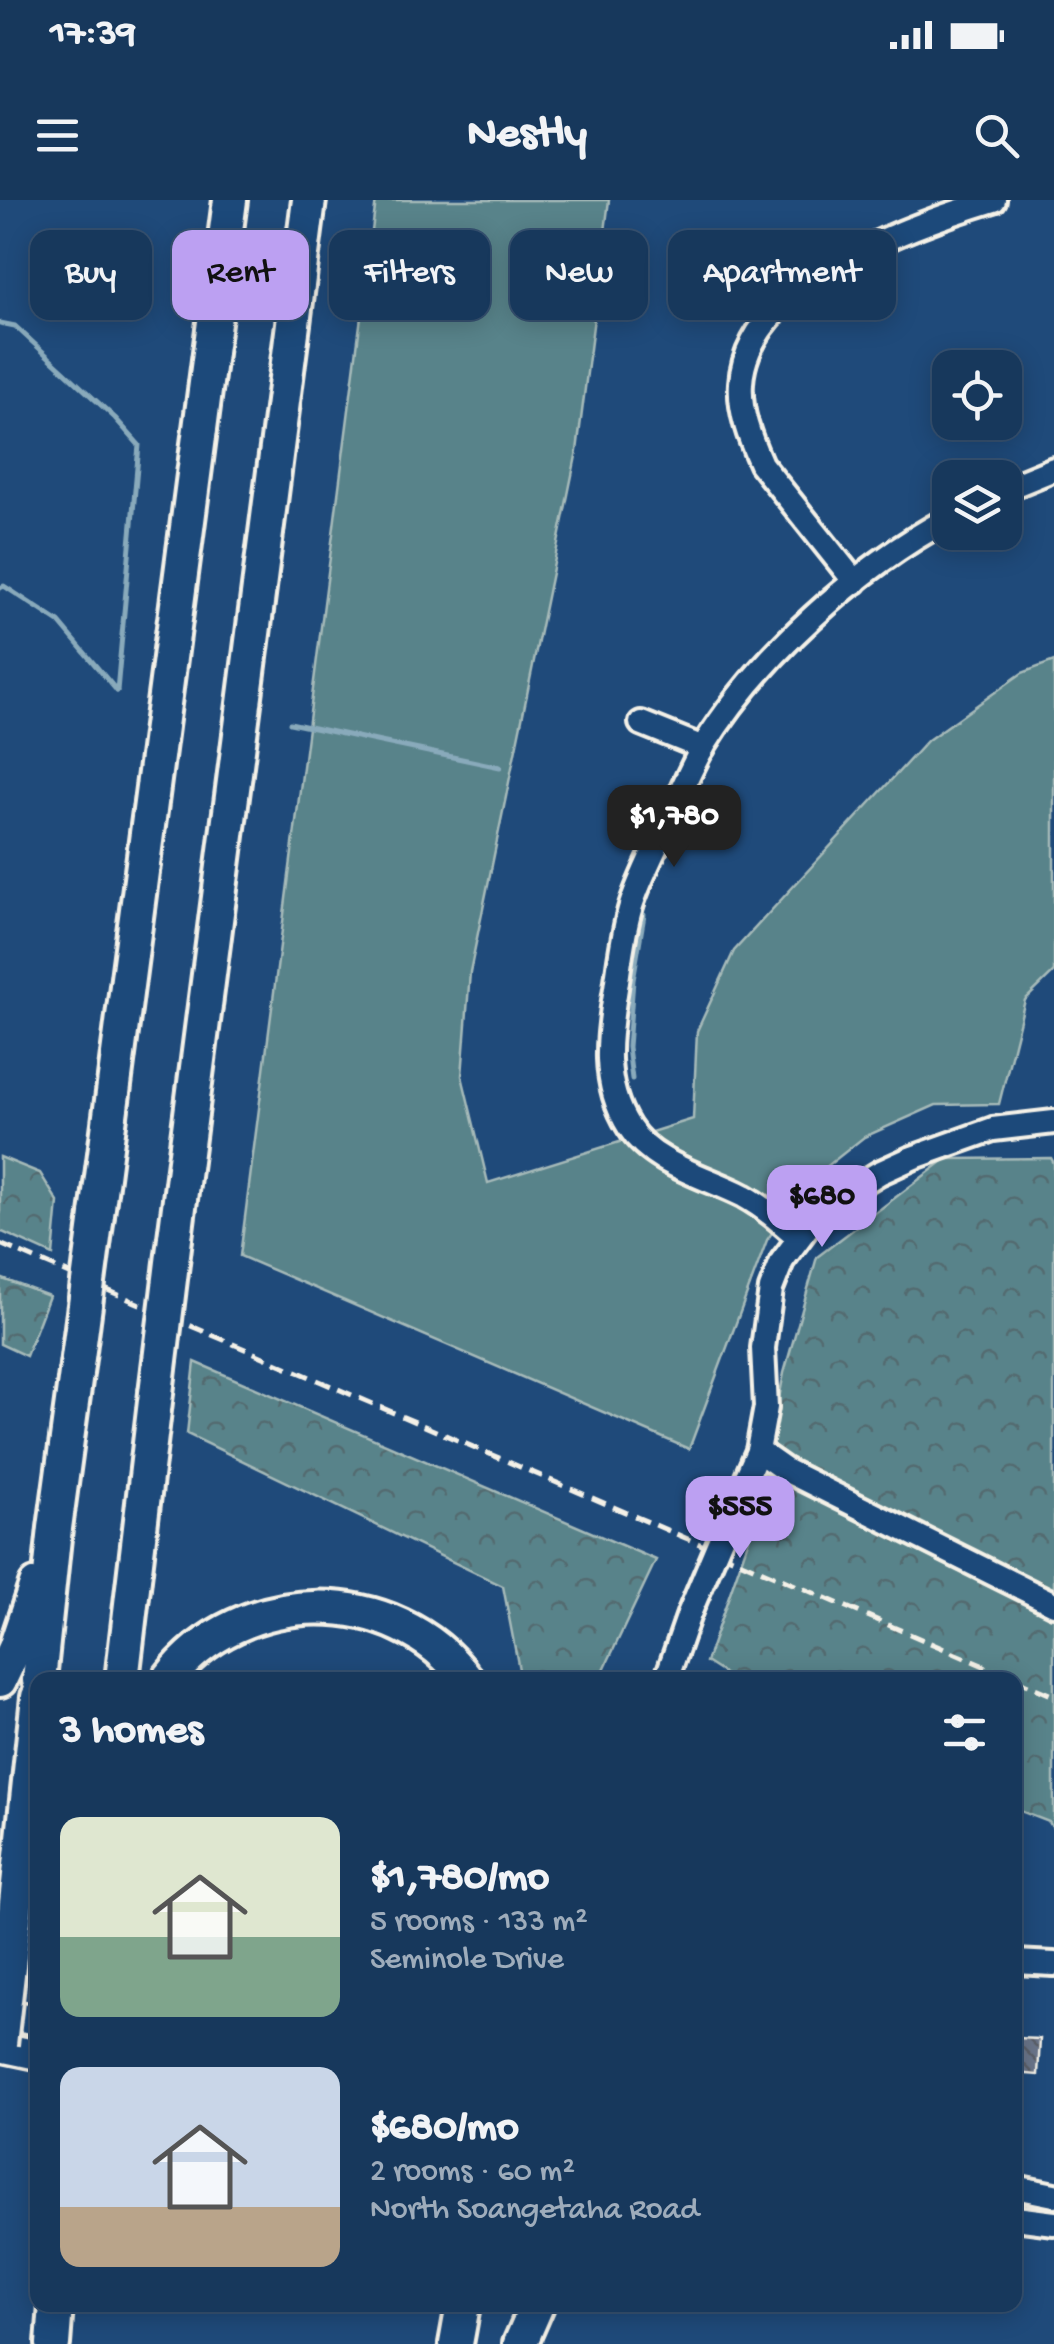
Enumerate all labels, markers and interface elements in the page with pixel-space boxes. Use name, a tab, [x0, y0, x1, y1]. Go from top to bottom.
text: 17:39	[50, 13, 136, 57]
icon: menu	[30, 108, 85, 163]
icon: search	[969, 108, 1024, 163]
text: Nestly	[467, 109, 587, 162]
chip: Buy	[30, 230, 152, 320]
chip: Rent	[172, 230, 309, 320]
chip: Filters	[329, 230, 490, 320]
chip: New	[510, 230, 648, 320]
chip: Apartment	[668, 230, 896, 320]
map controls	[932, 350, 1022, 550]
button: locate	[932, 350, 1022, 440]
button: layers	[932, 460, 1022, 550]
pin: $1,780	[593, 785, 755, 870]
text: $1,780	[629, 798, 719, 836]
pin: $680	[763, 1165, 881, 1250]
text: $680	[789, 1178, 855, 1216]
pin: $555	[681, 1476, 799, 1561]
text: $555	[708, 1489, 772, 1527]
icon: filters	[937, 1705, 992, 1760]
text: 3 homes	[60, 1708, 203, 1757]
text: $1,780/mo	[370, 1855, 549, 1904]
icon: home	[140, 1857, 260, 1977]
text: 5 rooms · 133 m²	[370, 1904, 588, 1942]
text: Seminole Drive	[370, 1942, 564, 1980]
text: $680/mo	[370, 2105, 519, 2154]
icon: home	[140, 2107, 260, 2227]
text: 2 rooms · 60 m²	[370, 2154, 575, 2192]
text: North Soangetaha Road	[370, 2192, 699, 2230]

